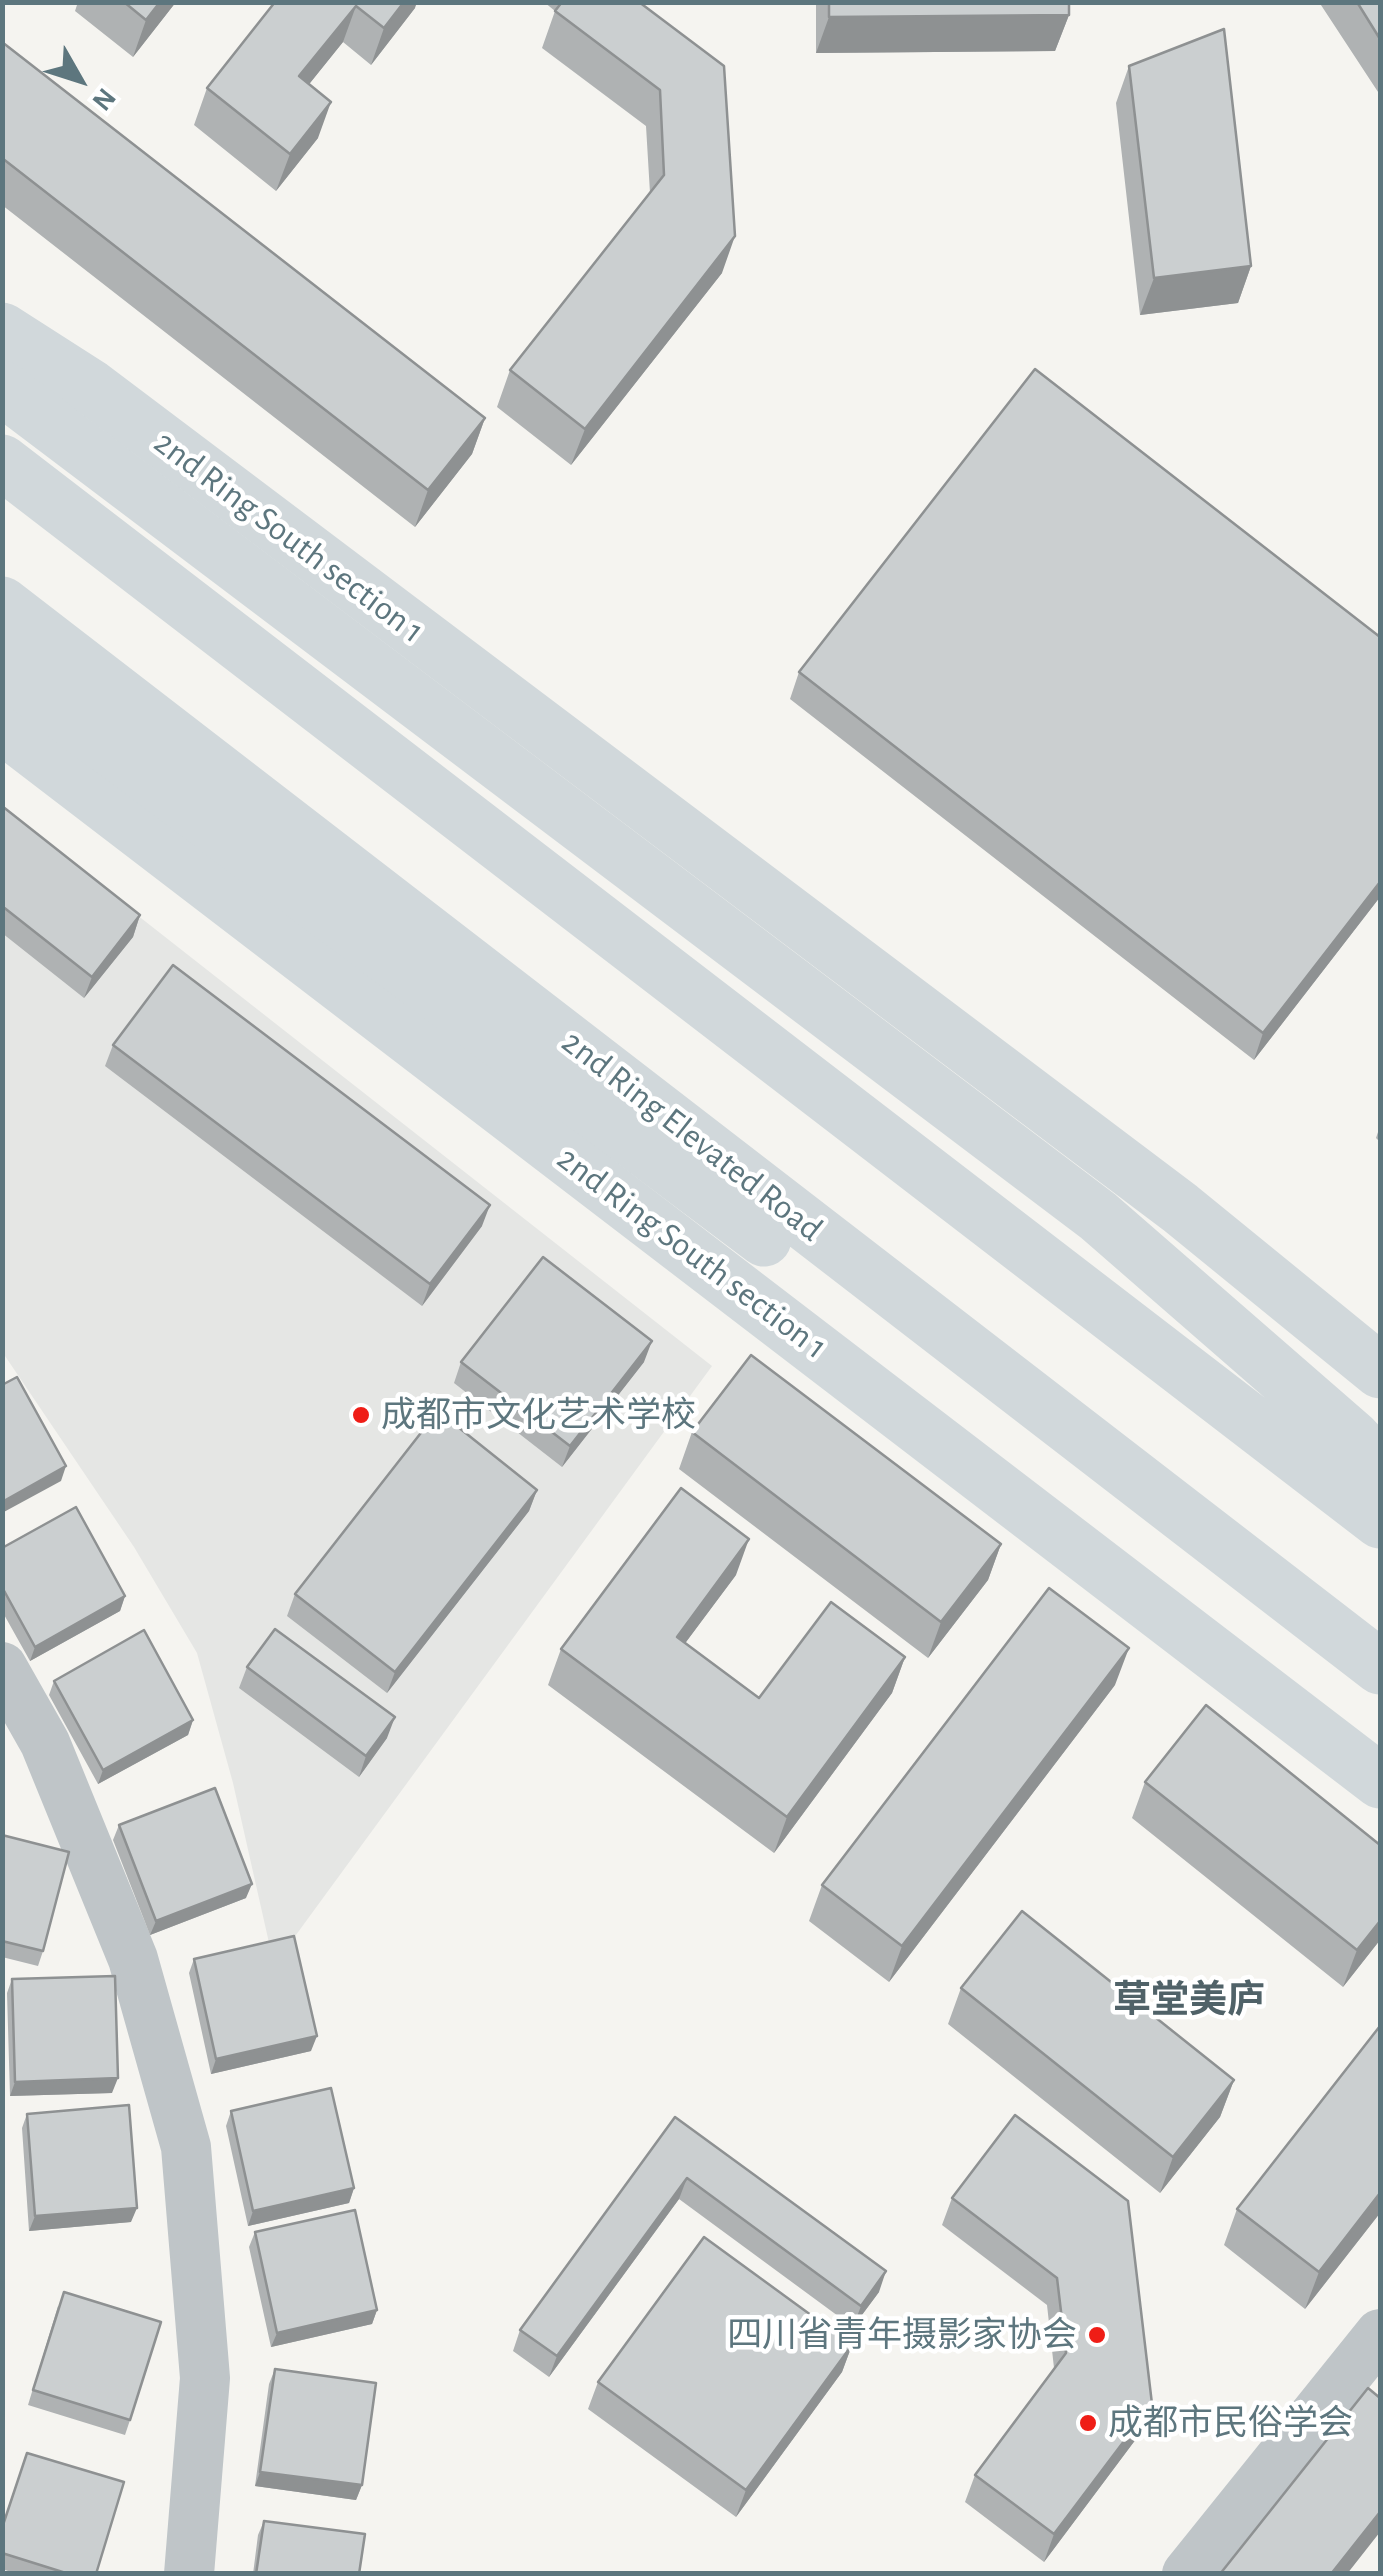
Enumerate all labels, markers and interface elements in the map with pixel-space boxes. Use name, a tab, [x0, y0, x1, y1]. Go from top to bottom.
north arrow	[30, 30, 130, 130]
text: N	[86, 83, 120, 115]
street label: 2nd Ring South section 1	[146, 422, 432, 652]
street label: 2nd Ring Elevated Road	[553, 1021, 831, 1251]
street label: 2nd Ring South section 1	[549, 1138, 835, 1368]
place label: 成都市文化艺术学校	[381, 1394, 696, 1436]
marker: 成都市文化艺术学校	[350, 1404, 372, 1426]
district label: 草堂美庐	[1113, 1978, 1265, 2024]
place label: 四川省青年摄影家协会	[727, 2314, 1077, 2356]
marker: 四川省青年摄影家协会	[1086, 2324, 1108, 2346]
place label: 成都市民俗学会	[1108, 2402, 1353, 2444]
marker: 成都市民俗学会	[1077, 2412, 1099, 2434]

